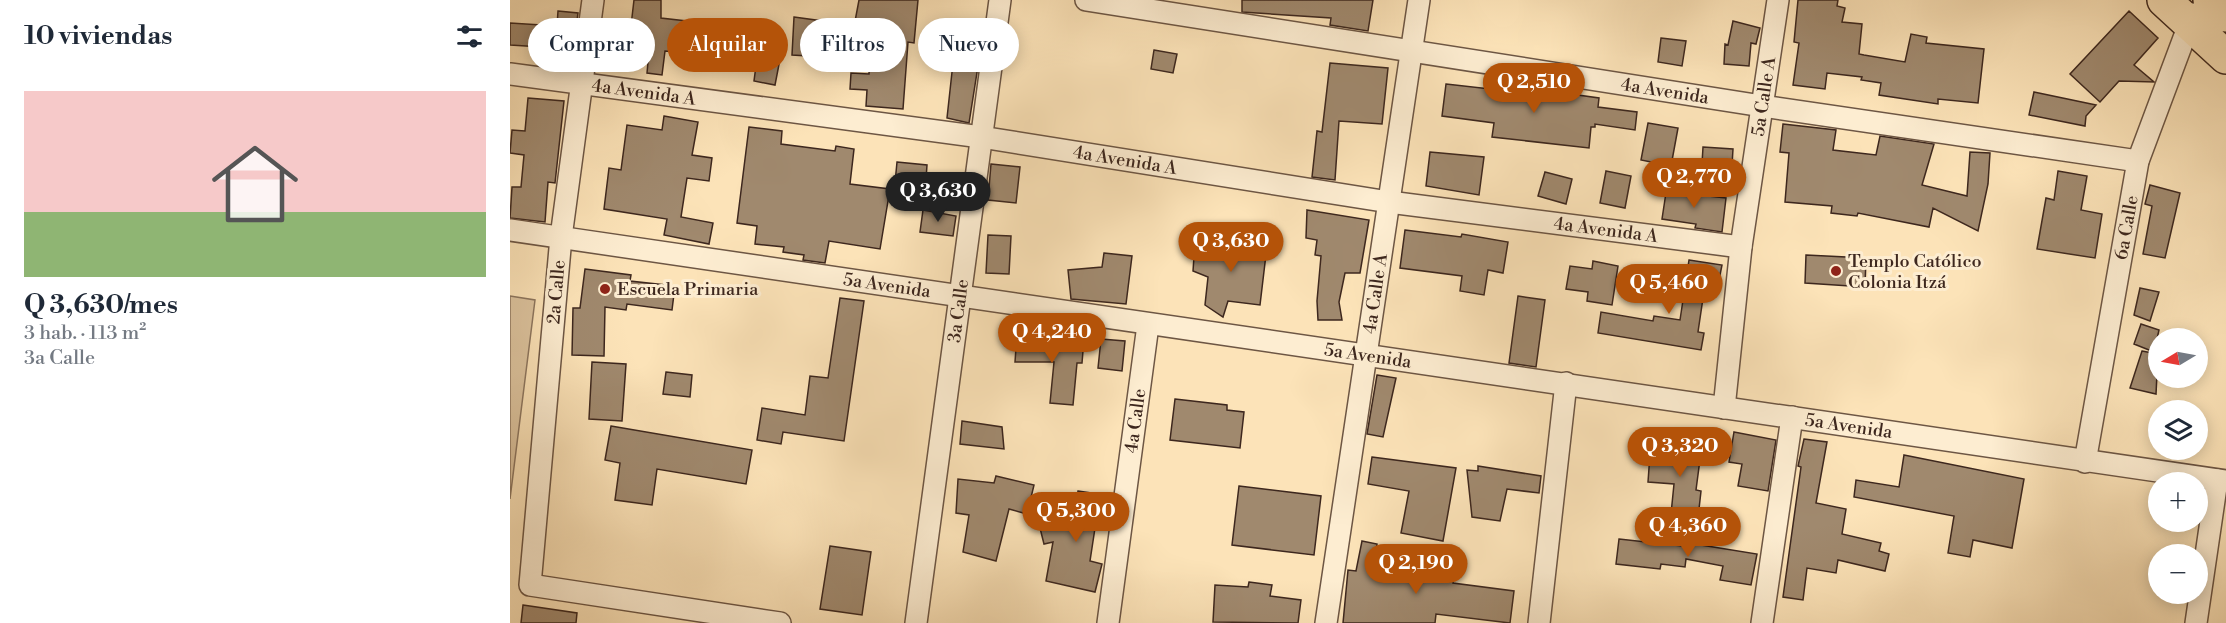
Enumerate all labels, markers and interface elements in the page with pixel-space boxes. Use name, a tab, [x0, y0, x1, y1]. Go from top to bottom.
chip: Comprar	[528, 18, 655, 72]
chip: Alquilar	[667, 18, 788, 72]
chip: Filtros	[800, 18, 906, 72]
chip: Nuevo	[918, 18, 1019, 72]
text: 10 viviendas	[24, 20, 172, 52]
icon: filters	[453, 20, 486, 53]
street label: 5a Calle A	[1747, 55, 1781, 138]
pin: Q 2,510	[1479, 63, 1589, 114]
text: Q 2,510	[1497, 70, 1571, 95]
street label: 4a Avenida	[1619, 73, 1711, 110]
street label: 4a Avenida A	[590, 74, 698, 111]
icon: home	[201, 130, 309, 238]
street label: 4a Avenida A	[1071, 141, 1179, 180]
pin: Q 2,770	[1639, 158, 1749, 209]
text: Q 2,770	[1656, 165, 1732, 190]
pin: Q 3,630	[883, 172, 993, 223]
text: Q 3,630	[899, 179, 977, 204]
street label: 6a Calle	[2110, 194, 2144, 262]
street label: 4a Avenida A	[1552, 212, 1660, 248]
pin: Q 3,630	[1176, 222, 1286, 273]
text: Q 3,630	[1192, 229, 1270, 254]
place label: Templo Católico Colonia Itzá	[1848, 250, 1982, 294]
street label: 4a Calle A	[1358, 251, 1393, 335]
street label: 2a Calle	[542, 259, 571, 325]
pin: Q 5,460	[1614, 264, 1724, 315]
marker: Templo Católico Colonia Itzá	[1829, 264, 1843, 278]
street label: 5a Avenida	[842, 268, 933, 304]
text: Q 5,460	[1630, 271, 1708, 296]
place label: Escuela Primaria	[617, 278, 759, 301]
street label: 3a Calle	[943, 278, 974, 344]
marker: Escuela Primaria	[598, 282, 612, 296]
text: Q 3,630/mes	[24, 289, 178, 321]
pin: Q 4,240	[997, 313, 1107, 364]
text: Q 4,240	[1012, 320, 1092, 345]
text: 3 hab. · 113 m²	[24, 321, 146, 346]
north arrow	[2148, 328, 2208, 388]
map controls	[2148, 328, 2208, 604]
street label: 5a Avenida	[1323, 338, 1414, 374]
text: 3a Calle	[24, 346, 95, 371]
street label: 4a Calle	[1120, 387, 1151, 455]
button: layers	[2148, 400, 2208, 460]
street label: 5a Avenida	[1803, 409, 1895, 444]
pin: Q 3,320	[1625, 427, 1735, 478]
text: Q 3,320	[1642, 434, 1718, 459]
button: +	[2148, 472, 2208, 532]
pin: Q 5,300	[1021, 492, 1131, 543]
text: Q 5,300	[1036, 499, 1116, 524]
pin: Q 4,360	[1633, 507, 1743, 558]
text: Q 4,360	[1649, 514, 1727, 539]
pin: Q 2,190	[1361, 544, 1471, 595]
button: −	[2148, 544, 2208, 604]
text: Q 2,190	[1379, 551, 1453, 576]

